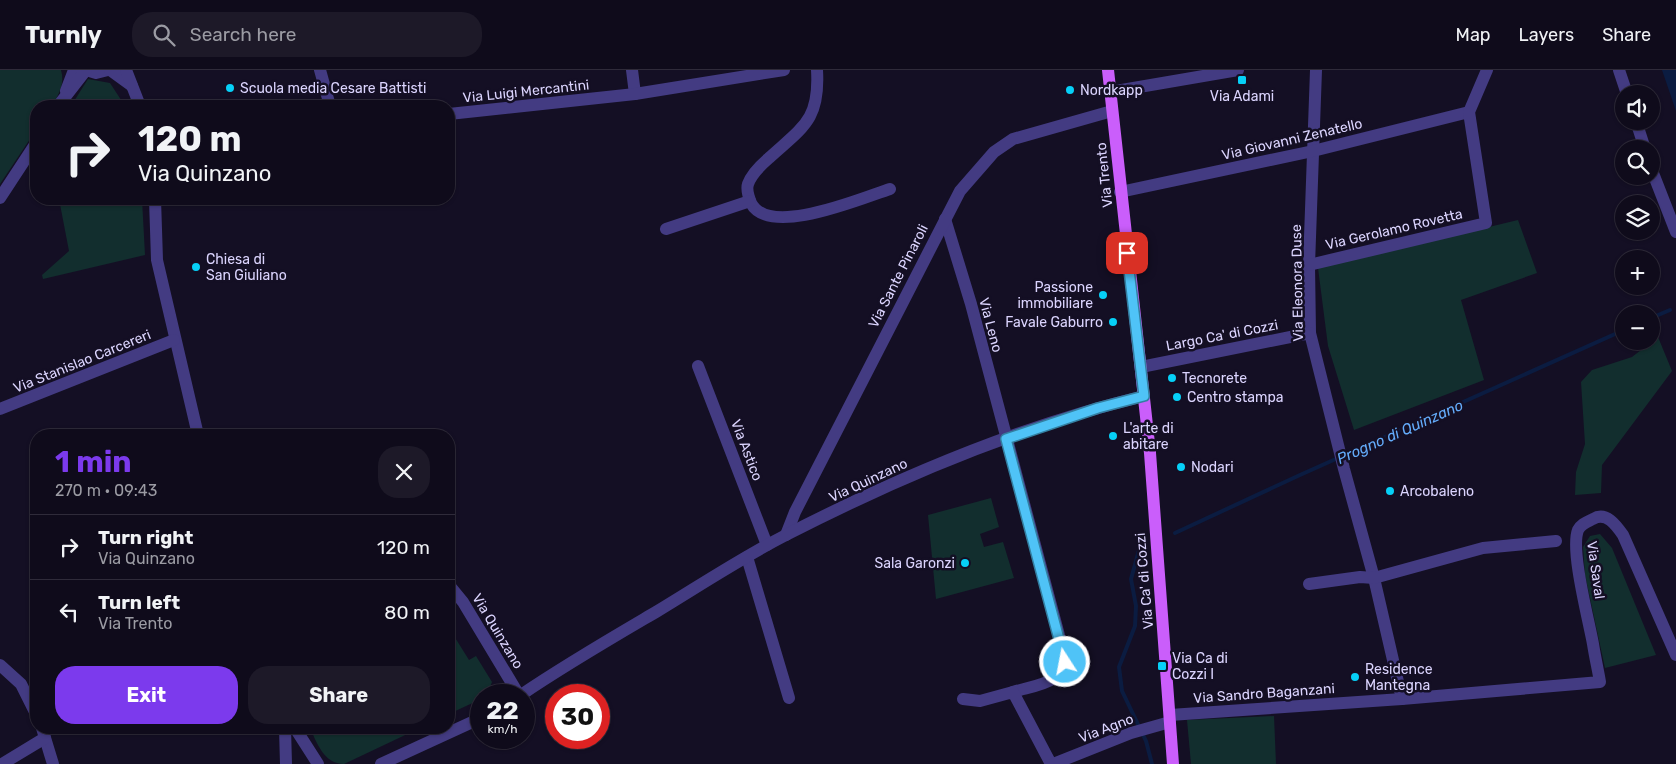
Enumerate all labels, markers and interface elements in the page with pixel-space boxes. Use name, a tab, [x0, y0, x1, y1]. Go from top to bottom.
search box	[132, 12, 482, 57]
text: Turnly	[25, 21, 102, 49]
icon: search	[150, 21, 178, 49]
text: Search here	[190, 23, 296, 46]
text: Map	[1456, 24, 1491, 46]
text: Layers	[1519, 24, 1574, 46]
text: Share	[1602, 24, 1651, 46]
marker: Via Adami	[1236, 74, 1248, 86]
street label: Via Luigi Mercantini	[462, 76, 590, 107]
place label: Scuola media Cesare Battisti	[240, 80, 426, 97]
marker: Scuola media Cesare Battisti	[224, 82, 236, 94]
place label: Nordkapp	[1080, 82, 1143, 99]
marker: Nordkapp	[1064, 84, 1076, 96]
map controls	[1615, 85, 1660, 350]
button: sound	[1615, 85, 1660, 130]
place label: Via Adami	[1210, 88, 1274, 105]
street label: Via Giovanni Zenatello	[1220, 115, 1364, 164]
text: 120 m	[138, 118, 241, 160]
icon: right	[55, 120, 120, 185]
button: search	[1615, 140, 1660, 185]
street label: Via Trento	[1093, 142, 1116, 208]
text: Via Quinzano	[138, 160, 271, 187]
button: layers	[1615, 195, 1660, 240]
street label: Via Gerolamo Rovetta	[1324, 205, 1464, 254]
street label: Via Sante Pinaroli	[865, 222, 932, 331]
street label: Via Eleonora Duse	[1288, 224, 1307, 342]
pin	[1106, 232, 1148, 274]
icon: arrive	[1113, 239, 1141, 267]
button: +	[1615, 250, 1660, 295]
place label: Chiesa di San Giuliano	[206, 251, 287, 284]
marker: Chiesa di San Giuliano	[190, 261, 202, 273]
place label: Passione immobiliare	[1017, 279, 1093, 312]
marker: Passione immobiliare	[1097, 289, 1109, 301]
street label: Via Leno	[975, 296, 1006, 354]
button: −	[1615, 305, 1660, 350]
place label: Favale Gaburro	[1005, 314, 1103, 331]
marker: Favale Gaburro	[1107, 316, 1119, 328]
street label: Largo Ca' di Cozzi	[1165, 316, 1280, 355]
street label: Via Stanislao Carcereri	[11, 326, 153, 397]
place label: Tecnorete	[1182, 370, 1247, 387]
marker: Tecnorete	[1166, 372, 1178, 384]
place label: Centro stampa	[1187, 389, 1284, 406]
marker: Centro stampa	[1171, 391, 1183, 403]
water label: Progno di Quinzano	[1334, 396, 1466, 468]
street label: Via Astico	[727, 417, 766, 483]
place label: L'arte di abitare	[1123, 420, 1174, 453]
marker: L'arte di abitare	[1107, 430, 1119, 442]
text: 1 min	[55, 444, 132, 480]
button: close	[378, 446, 430, 498]
street label: Via Quinzano	[826, 455, 910, 506]
place label: Nodari	[1191, 459, 1234, 476]
marker: Nodari	[1175, 461, 1187, 473]
text: 270 m · 09:43	[55, 481, 157, 500]
place label: Arcobaleno	[1400, 483, 1474, 500]
marker: Arcobaleno	[1384, 485, 1396, 497]
text: Turn right	[98, 526, 193, 549]
street label: Via Ca' di Cozzi	[1132, 532, 1157, 630]
icon: right	[55, 533, 83, 561]
text: 120 m	[377, 536, 430, 559]
street label: Via Saval	[1583, 540, 1608, 600]
text: Via Quinzano	[98, 549, 195, 568]
place label: Sala Garonzi	[875, 555, 955, 572]
marker: Sala Garonzi	[959, 557, 971, 569]
text: Turn left	[98, 591, 180, 614]
street label: Via Quinzano	[468, 591, 527, 672]
icon: left	[55, 598, 83, 626]
text: 80 m	[384, 601, 430, 624]
text: Via Trento	[98, 614, 173, 633]
position arrow	[1038, 635, 1090, 687]
place label: Via Ca di Cozzi I	[1172, 650, 1228, 683]
marker: Via Ca di Cozzi I	[1156, 660, 1168, 672]
place label: Residence Mantegna	[1365, 661, 1433, 694]
button: Exit	[55, 666, 238, 724]
button: Share	[248, 666, 430, 724]
marker: Residence Mantegna	[1349, 671, 1361, 683]
street label: Via Sandro Baganzani	[1193, 680, 1335, 707]
speed limit sign: 30	[545, 684, 610, 749]
text: 22	[486, 696, 519, 725]
street label: Via Agno	[1076, 710, 1136, 747]
text: km/h	[488, 722, 517, 736]

